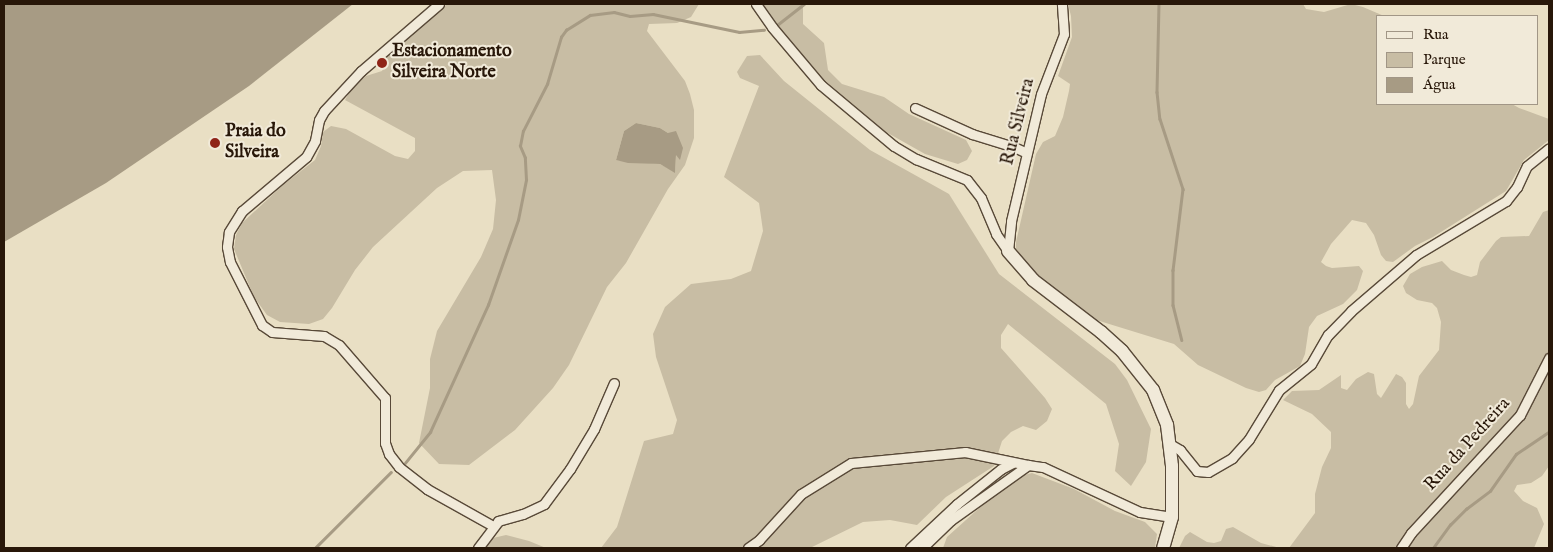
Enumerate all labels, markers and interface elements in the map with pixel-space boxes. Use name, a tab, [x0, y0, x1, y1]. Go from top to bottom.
legend	[1376, 15, 1538, 105]
text: Rua	[1423, 25, 1449, 44]
place label: Estacionamento Silveira Norte	[392, 42, 512, 84]
text: Parque	[1423, 50, 1466, 69]
marker: Estacionamento Silveira Norte	[376, 57, 388, 69]
text: Água	[1423, 75, 1456, 94]
street label: Rua Silveira	[998, 76, 1040, 168]
place label: Praia do Silveira	[225, 122, 286, 164]
marker: Praia do Silveira	[209, 137, 221, 149]
street label: Rua da Pedreira	[1420, 394, 1516, 496]

